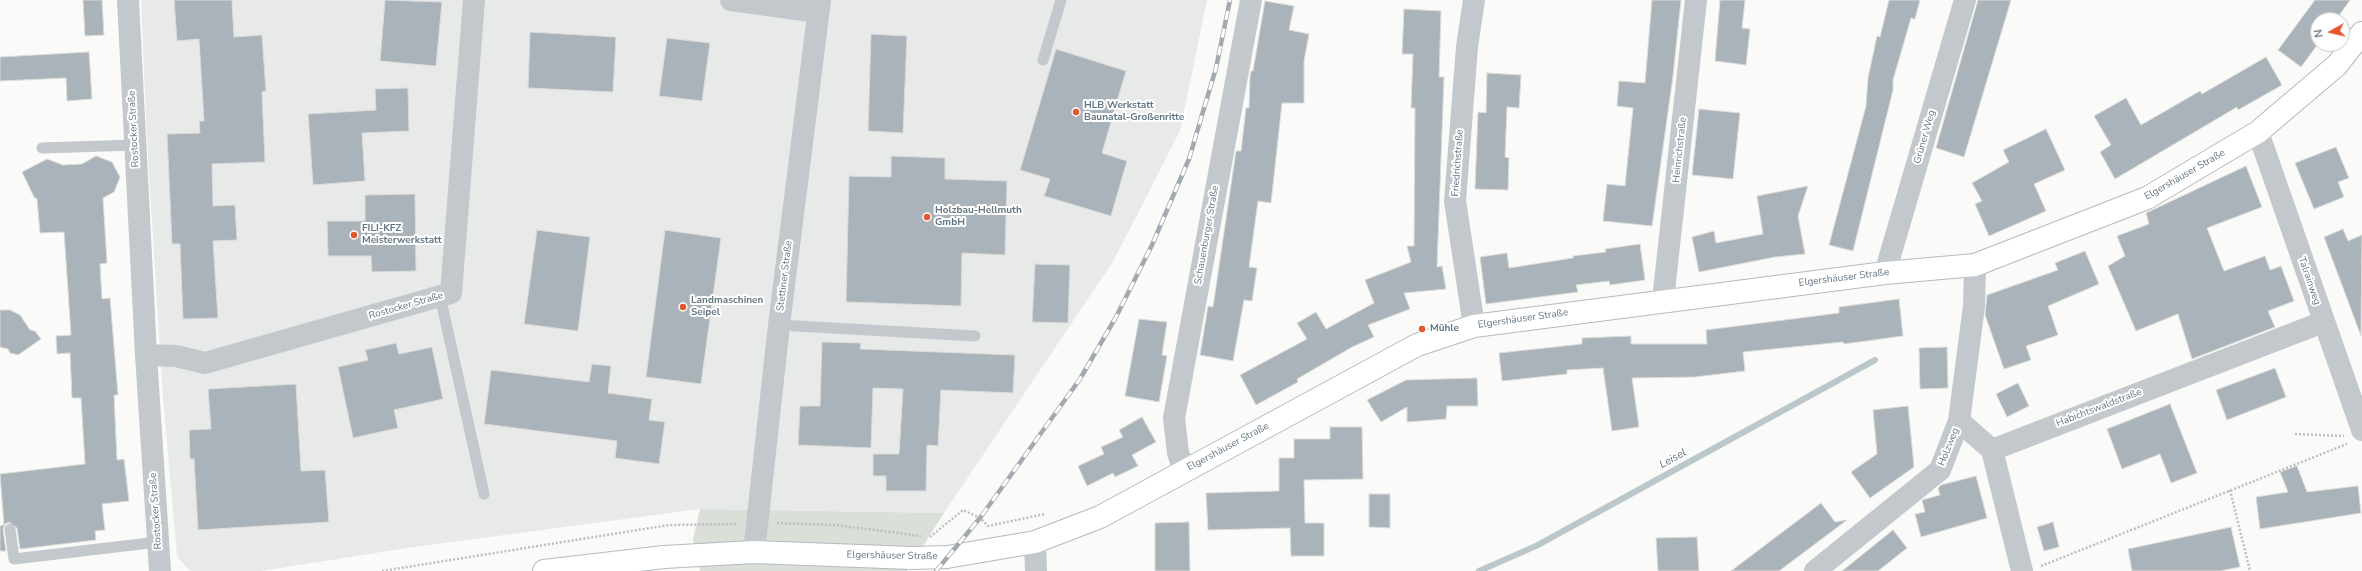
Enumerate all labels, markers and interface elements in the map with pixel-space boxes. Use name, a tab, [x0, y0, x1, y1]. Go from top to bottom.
north arrow	[2310, 12, 2350, 52]
text: N	[2311, 28, 2327, 39]
street label: Rostocker Straße	[126, 90, 142, 168]
place label: HLB Werkstatt Baunatal-Großenritte	[1084, 100, 1184, 124]
marker: HLB Werkstatt Baunatal-Großenritte	[1071, 107, 1081, 117]
street label: Grüner Weg	[1912, 109, 1938, 165]
street label: Heinrichstraße	[1671, 117, 1689, 183]
street label: Friedrichstraße	[1450, 129, 1466, 197]
street label: Elgershäuser Straße	[2143, 147, 2227, 203]
street label: Schauenburger Straße	[1192, 184, 1222, 286]
place label: Holzbau-Hellmuth GmbH	[935, 205, 1022, 228]
marker: Holzbau-Hellmuth GmbH	[922, 212, 932, 222]
place label: FILI-KFZ Meisterwerkstatt	[362, 223, 441, 246]
marker: FILI-KFZ Meisterwerkstatt	[349, 230, 359, 240]
street label: Stettiner Straße	[775, 240, 795, 312]
street label: Talrainweg	[2295, 255, 2323, 307]
street label: Elgershäuser Straße	[1798, 266, 1890, 290]
street label: Rostocker Straße	[367, 290, 445, 322]
place label: Landmaschinen Seipel	[691, 295, 763, 318]
marker: Landmaschinen Seipel	[678, 302, 688, 312]
street label: Elgershäuser Straße	[1477, 307, 1569, 331]
place label: Mühle	[1430, 323, 1459, 335]
marker: Mühle	[1417, 324, 1427, 334]
street label: Habichtswaldstraße	[2055, 386, 2143, 430]
street label: Elgershäuser Straße	[1185, 420, 1271, 474]
street label: Holzweg	[1936, 426, 1962, 468]
water label: Leisel	[1657, 446, 1689, 472]
street label: Rostocker Straße	[147, 472, 165, 550]
street label: Elgershäuser Straße	[846, 549, 938, 563]

